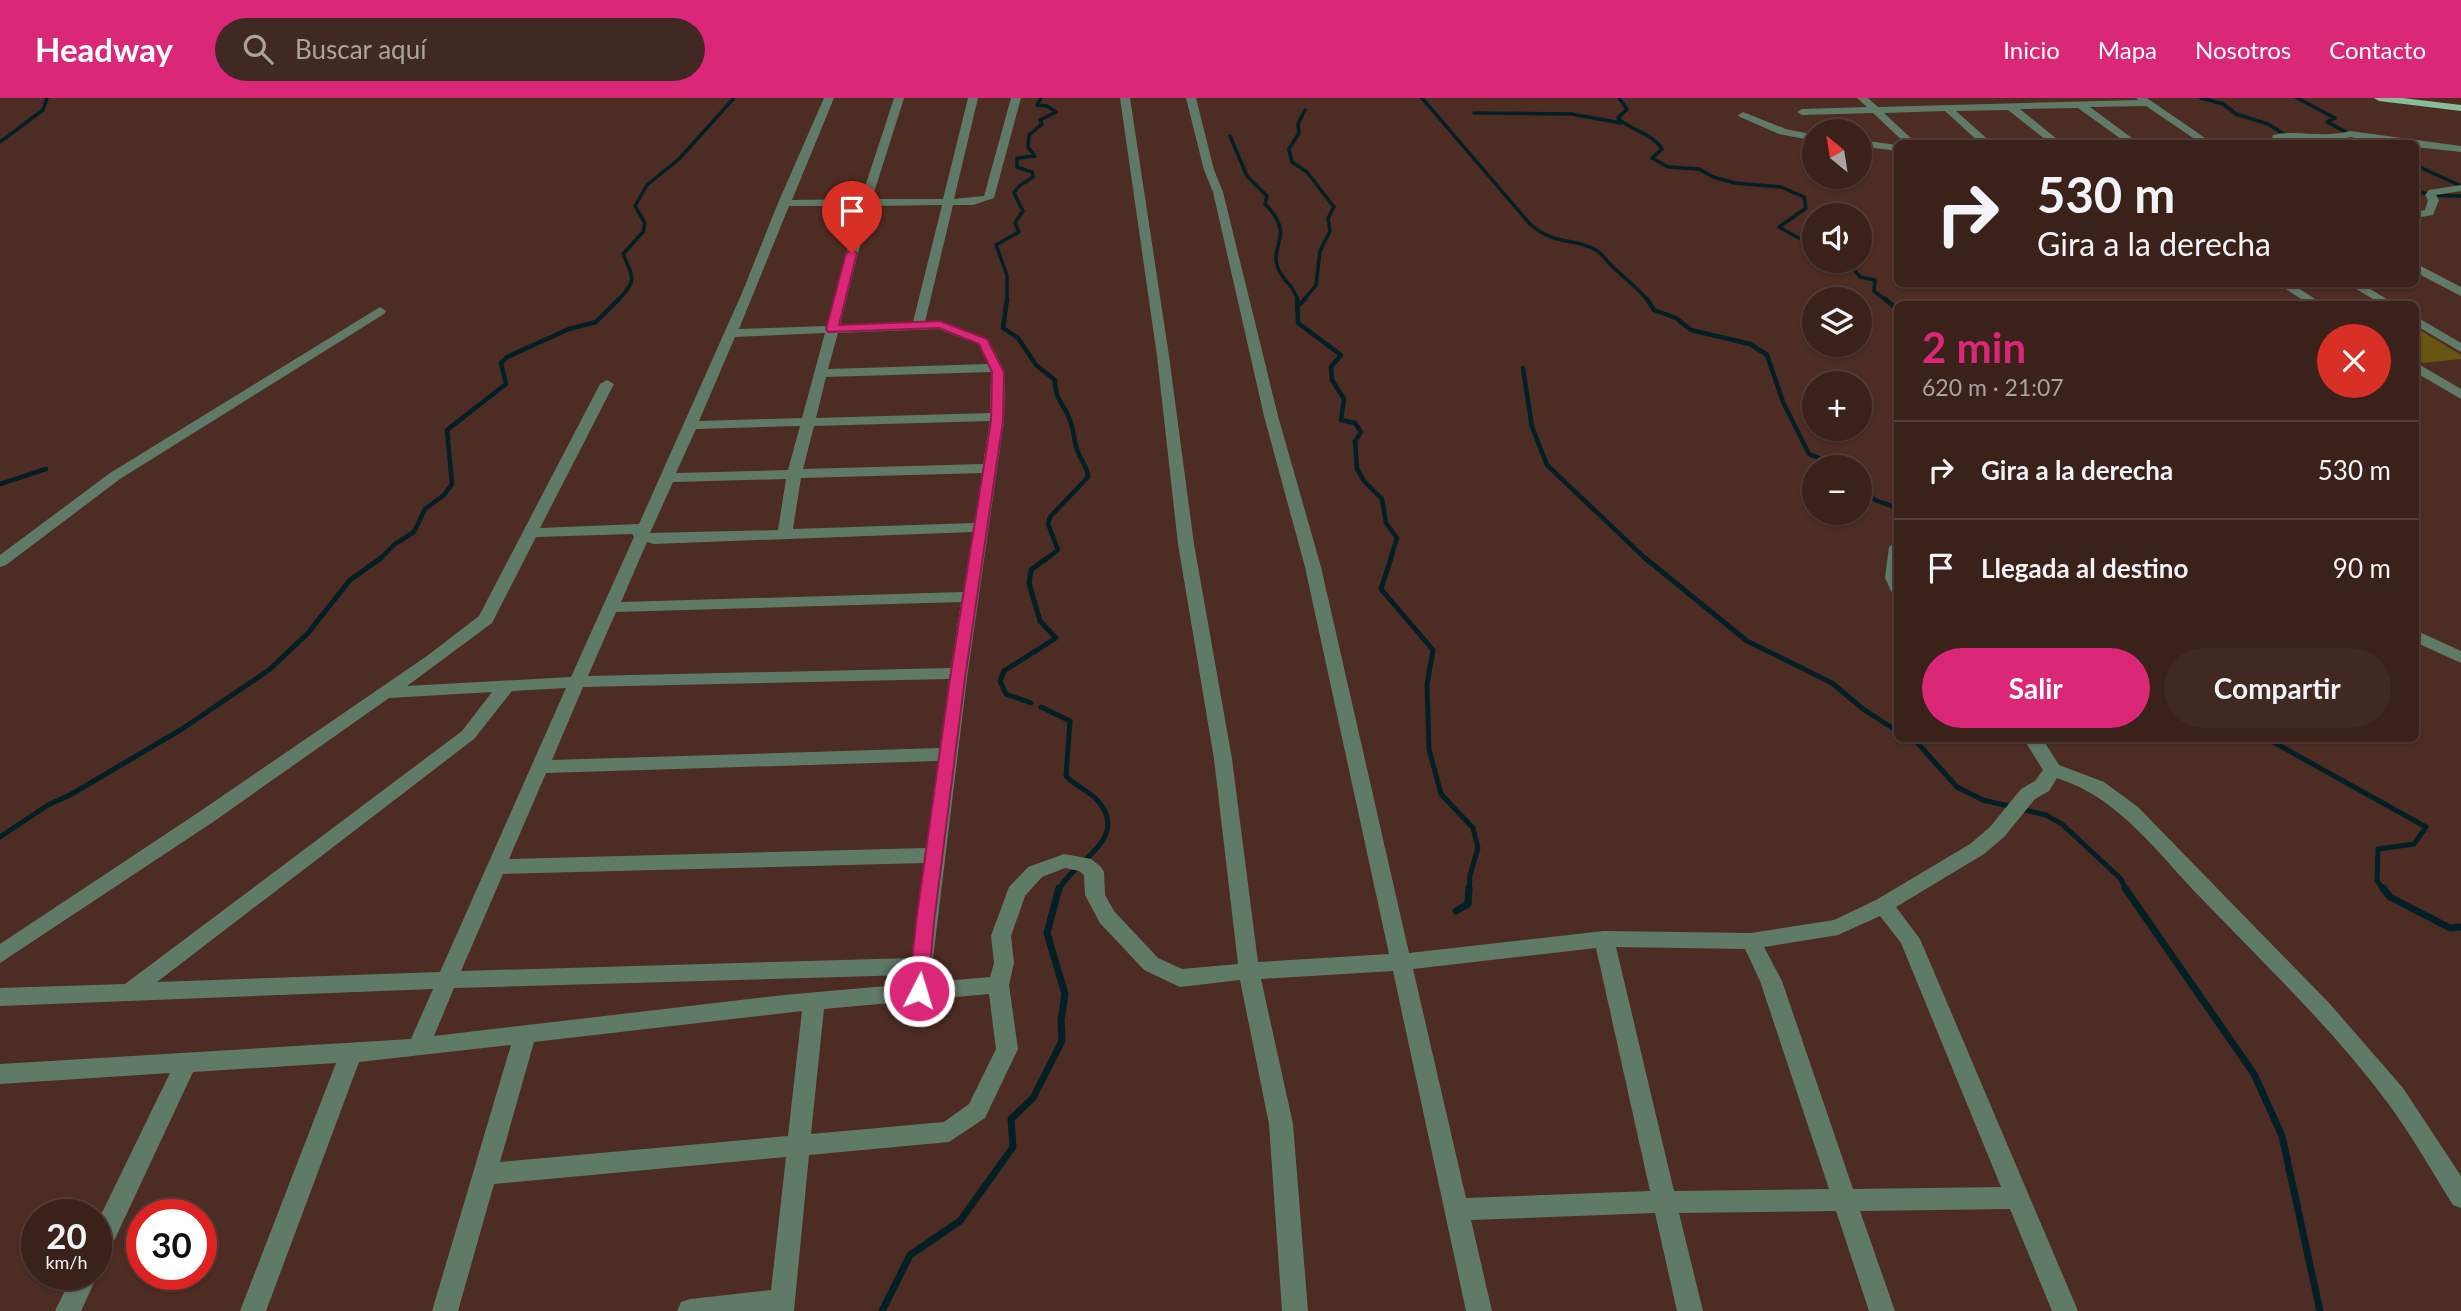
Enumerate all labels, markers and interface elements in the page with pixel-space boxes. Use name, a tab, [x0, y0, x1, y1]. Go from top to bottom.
search box	[215, 18, 705, 81]
text: Headway	[35, 29, 173, 69]
icon: search	[239, 30, 277, 68]
text: Buscar aquí	[295, 33, 426, 65]
text: Inicio	[2003, 35, 2060, 64]
text: Mapa	[2098, 35, 2157, 64]
text: Nosotros	[2195, 35, 2291, 64]
text: Contacto	[2329, 35, 2426, 64]
north arrow	[1802, 119, 1872, 189]
map controls	[1802, 119, 1872, 525]
text: 530 m	[2037, 165, 2175, 223]
icon: right	[1922, 168, 2013, 259]
pin	[822, 181, 882, 253]
icon: arrive	[833, 192, 871, 230]
button: sound	[1802, 203, 1872, 273]
text: Gira a la derecha	[2037, 224, 2271, 263]
button: layers	[1802, 287, 1872, 357]
text: 2 min	[1922, 322, 2026, 372]
button: close	[2317, 324, 2391, 398]
button: +	[1802, 371, 1872, 441]
text: 620 m · 21:07	[1922, 373, 2064, 401]
icon: right	[1922, 451, 1960, 489]
text: Gira a la derecha	[1981, 454, 2173, 486]
text: 530 m	[2318, 454, 2391, 486]
button: −	[1802, 455, 1872, 525]
icon: arrive	[1922, 549, 1960, 587]
text: Llegada al destino	[1981, 552, 2188, 584]
text: 90 m	[2333, 552, 2391, 584]
button: Salir	[1922, 648, 2150, 728]
button: Compartir	[2164, 648, 2391, 728]
position arrow	[882, 954, 956, 1028]
speed limit sign: 30	[126, 1199, 217, 1290]
text: 20	[46, 1214, 87, 1256]
text: km/h	[45, 1251, 88, 1273]

